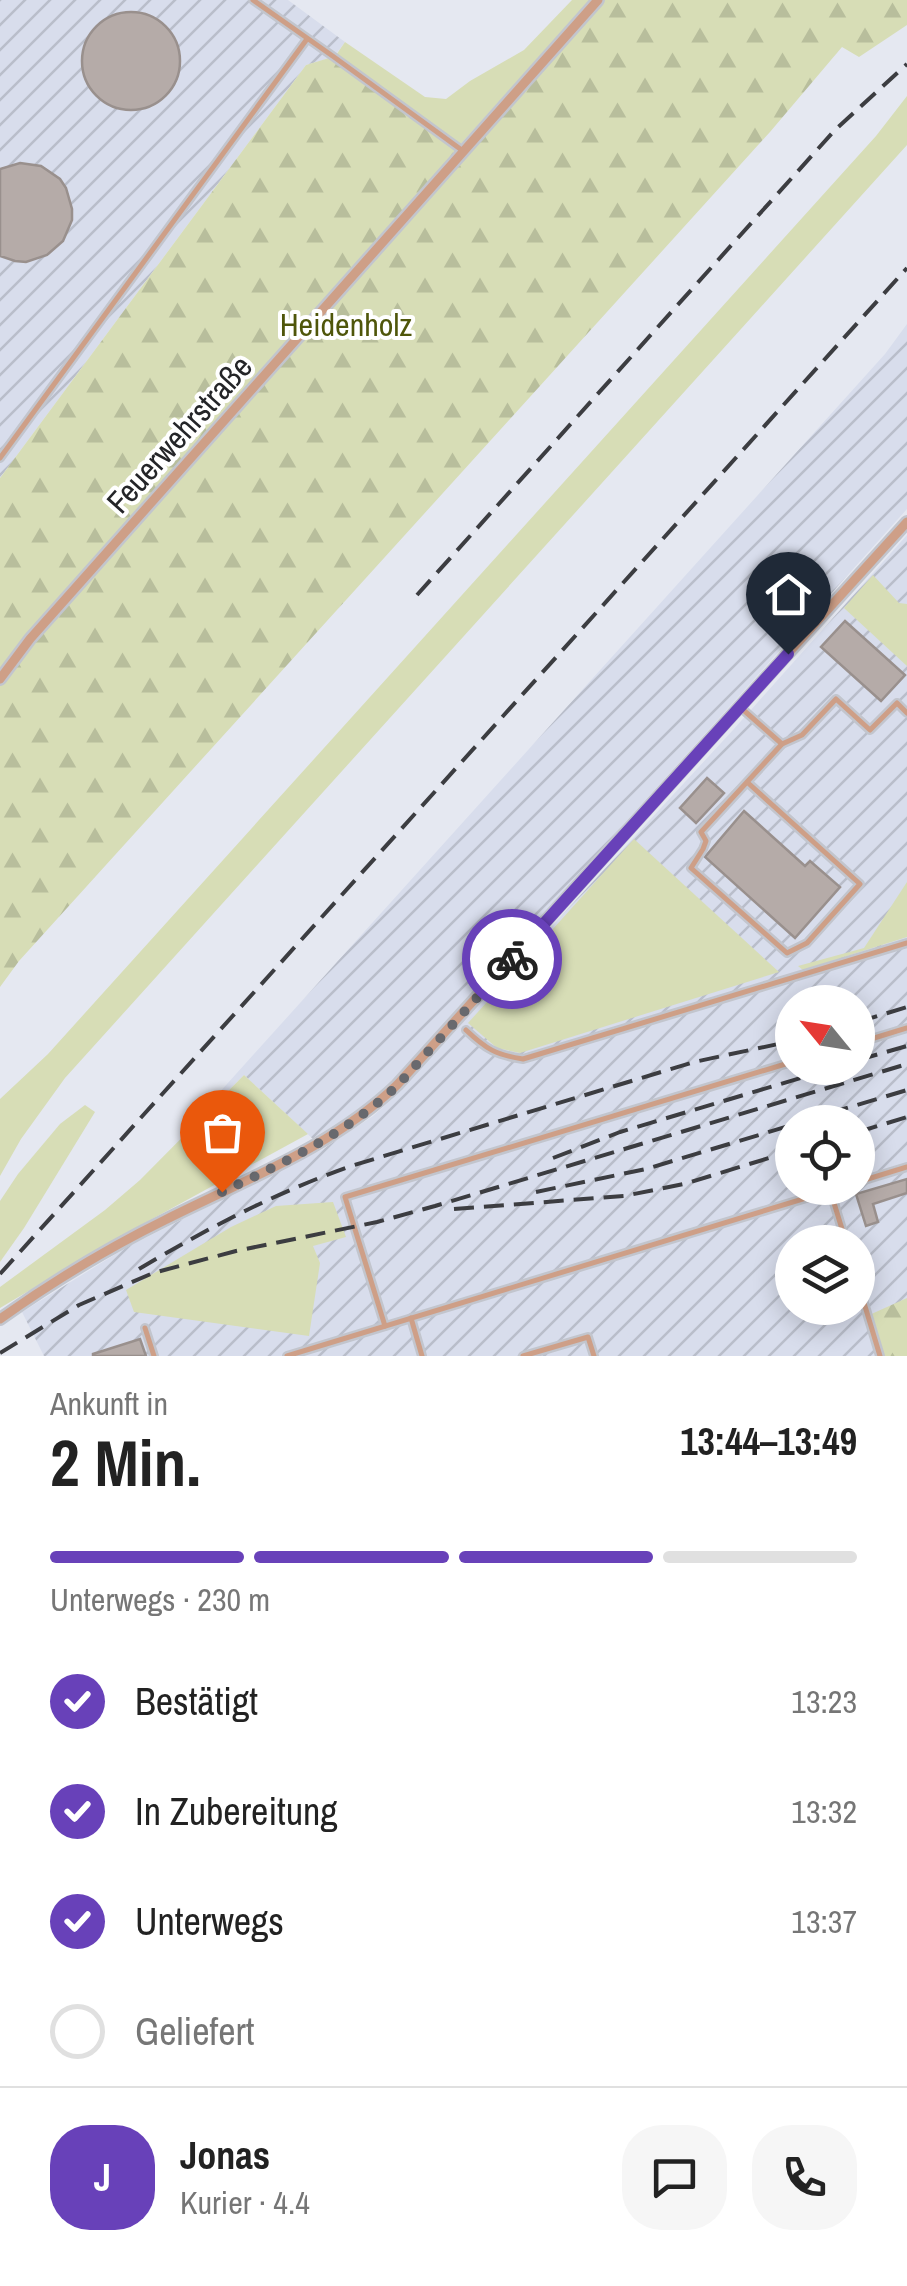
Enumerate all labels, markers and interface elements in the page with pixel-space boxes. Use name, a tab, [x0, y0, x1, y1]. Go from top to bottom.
park label: Heidenholz	[280, 303, 412, 346]
street label: Feuerwehrstraße	[97, 346, 261, 522]
pin	[746, 552, 831, 655]
icon: home	[761, 567, 816, 622]
courier	[462, 909, 562, 1009]
icon: bike	[485, 932, 540, 987]
north arrow	[775, 985, 875, 1085]
map controls	[775, 985, 875, 1325]
pin	[180, 1090, 265, 1193]
icon: bag	[195, 1105, 250, 1160]
button: locate	[775, 1105, 875, 1205]
button: layers	[775, 1225, 875, 1325]
text: Ankunft in	[50, 1382, 168, 1425]
text: 13:44–13:49	[680, 1416, 857, 1467]
text: 2 Min.	[50, 1419, 201, 1506]
text: Unterwegs · 230 m	[50, 1578, 270, 1621]
icon: check	[50, 1674, 105, 1729]
text: Bestätigt	[135, 1676, 258, 1727]
text: 13:23	[791, 1680, 857, 1723]
icon: check	[50, 1784, 105, 1839]
text: In Zubereitung	[135, 1786, 338, 1837]
text: 13:32	[791, 1790, 857, 1833]
icon: check	[50, 1894, 105, 1949]
text: Unterwegs	[135, 1896, 284, 1947]
text: 13:37	[791, 1900, 857, 1943]
text: Geliefert	[135, 2006, 255, 2057]
button: chat	[622, 2125, 727, 2230]
button: phone	[752, 2125, 857, 2230]
text: Jonas	[180, 2130, 270, 2181]
text: J	[94, 2152, 111, 2203]
text: Kurier · 4.4	[180, 2181, 310, 2224]

